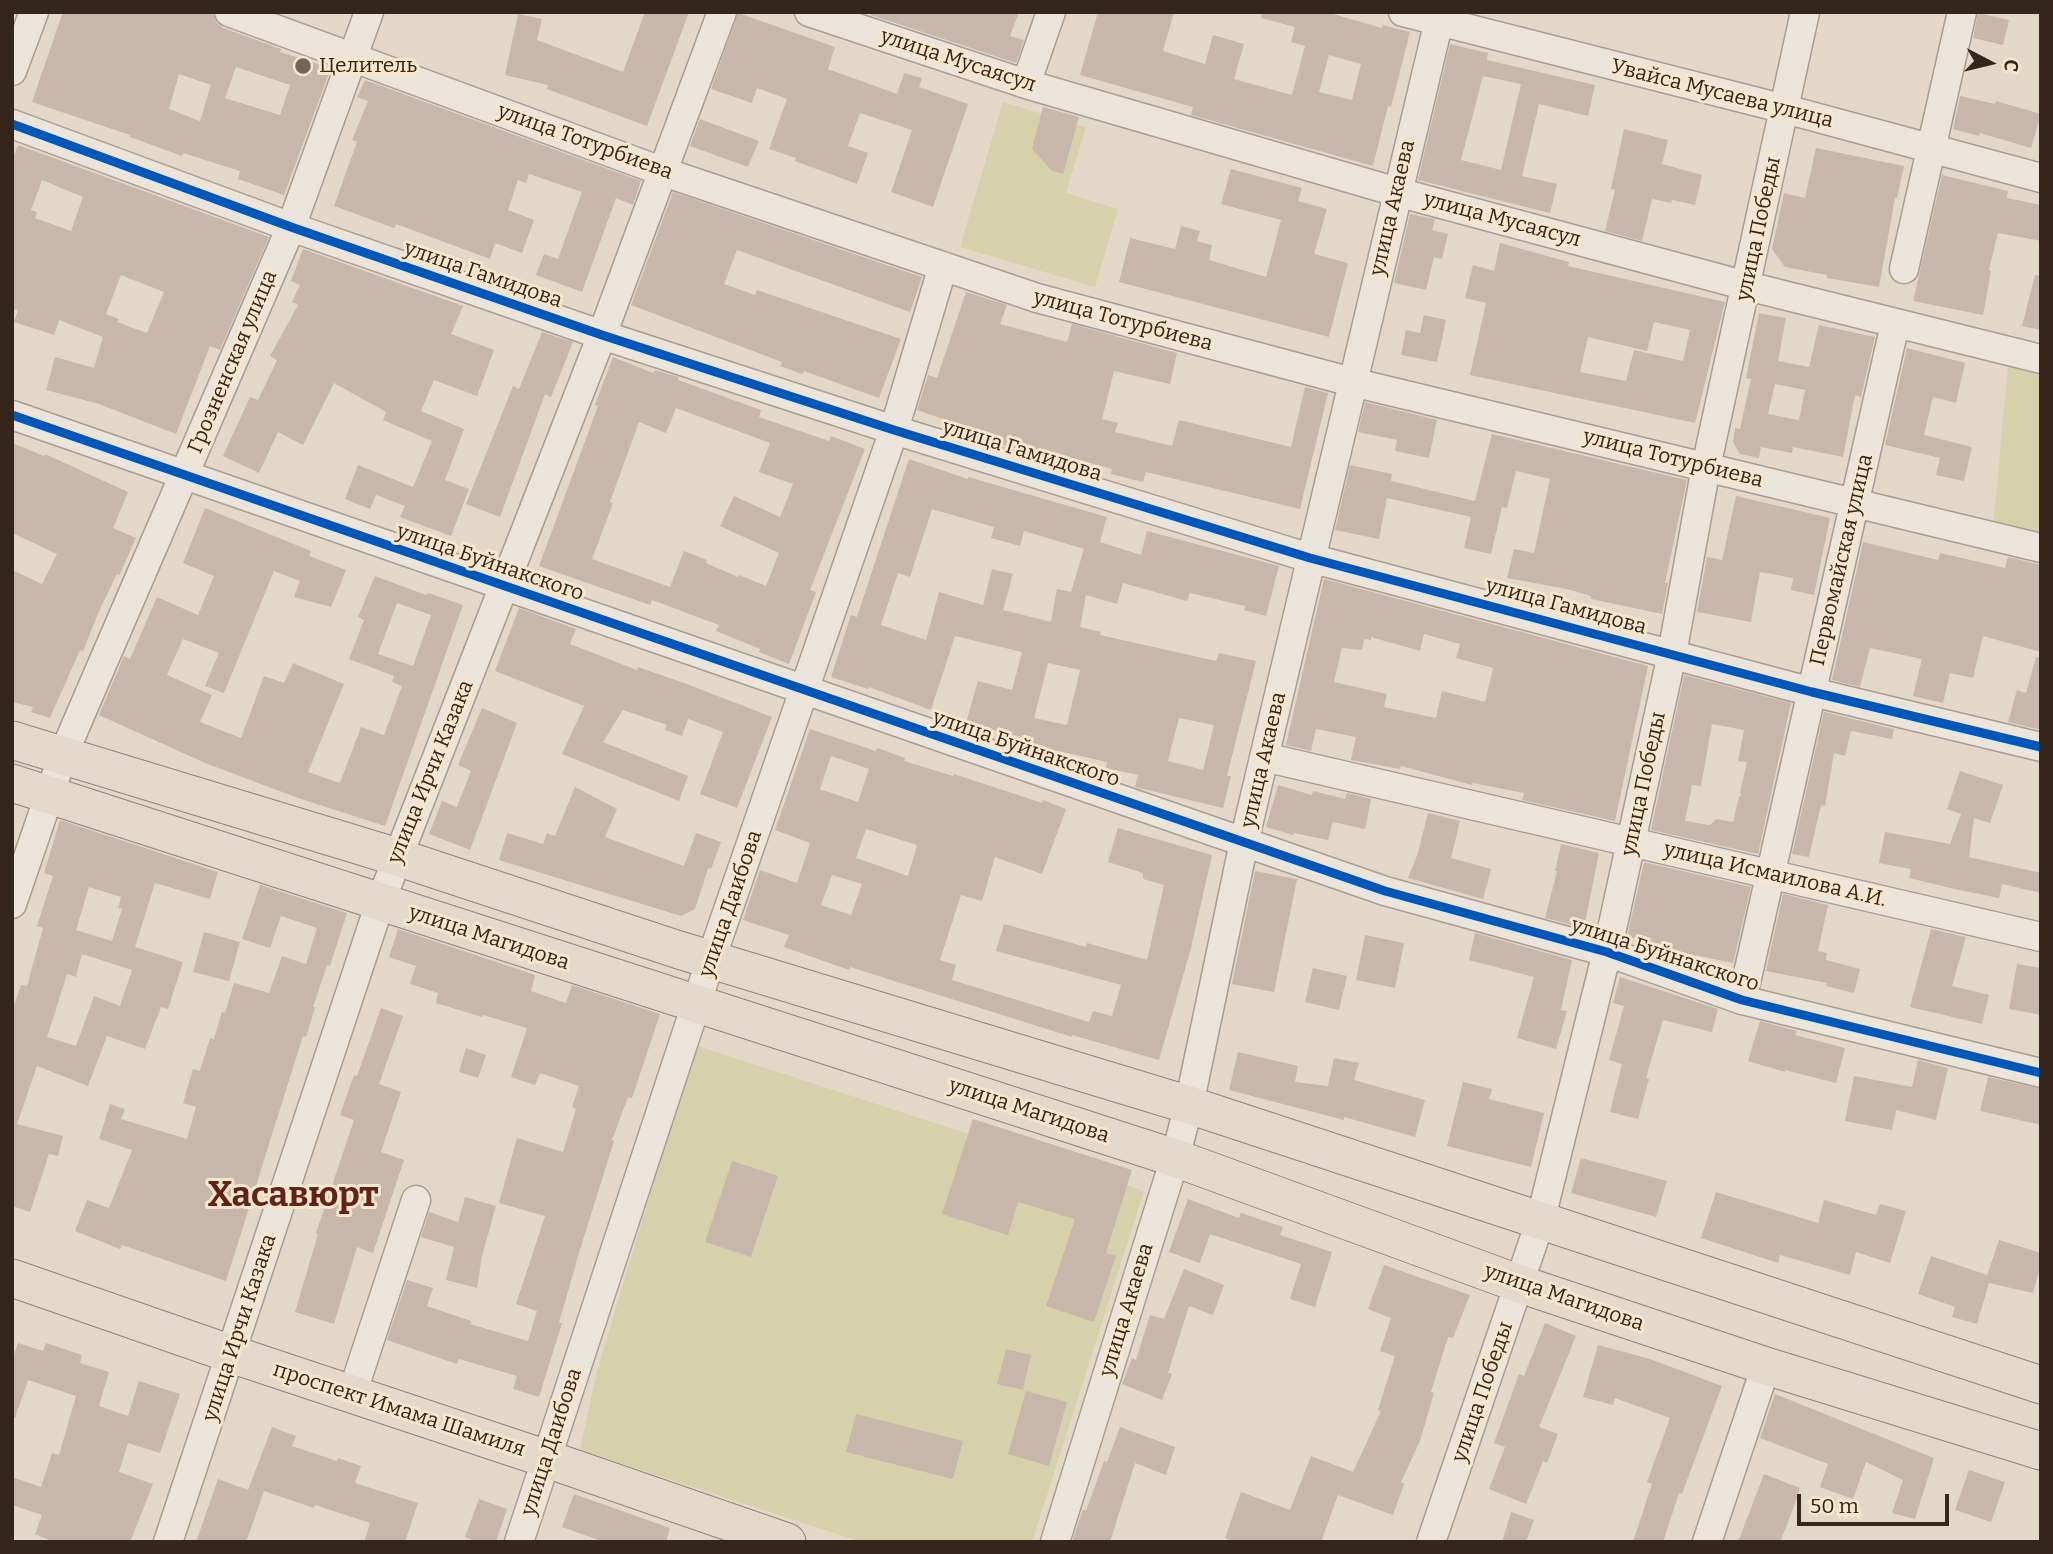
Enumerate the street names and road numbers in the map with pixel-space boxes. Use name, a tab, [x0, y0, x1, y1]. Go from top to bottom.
street label: улица Мусаясул	[877, 24, 1039, 98]
street label: Увайса Мусаева улица	[1608, 54, 1836, 134]
street label: улица Тотурбиева	[494, 99, 676, 185]
street label: улица Акаева	[1365, 138, 1421, 278]
street label: улица Победы	[1731, 154, 1787, 304]
street label: улица Мусаясул	[1421, 187, 1583, 253]
street label: улица Гамидова	[401, 236, 565, 314]
street label: Грозненская улица	[183, 267, 283, 457]
street label: улица Тотурбиева	[1031, 285, 1215, 357]
street label: улица Гамидова	[939, 415, 1105, 487]
street label: улица Тотурбиева	[1580, 424, 1766, 494]
street label: Первомайская улица	[1805, 452, 1879, 668]
street label: улица Буйнакского	[393, 519, 587, 607]
street label: улица Гамидова	[1483, 573, 1649, 641]
street label: улица Ирчи Казака	[383, 677, 479, 867]
street label: улица Акаева	[1236, 690, 1292, 830]
street label: улица Буйнакского	[929, 705, 1123, 793]
street label: улица Победы	[1616, 709, 1672, 859]
street label: улица Даибова	[694, 827, 768, 981]
street label: улица Исмаилова А.И.	[1661, 837, 1889, 913]
street label: улица Магидова	[406, 900, 572, 976]
street label: улица Буйнакского	[1568, 913, 1762, 997]
street label: улица Магидова	[946, 1073, 1112, 1149]
street label: улица Ирчи Казака	[198, 1231, 282, 1425]
street label: улица Акаева	[1095, 1240, 1159, 1380]
street label: улица Магидова	[1481, 1259, 1647, 1337]
street label: улица Победы	[1447, 1318, 1519, 1466]
street label: проспект Имама Шамиля	[270, 1357, 528, 1463]
street label: улица Даибова	[516, 1365, 588, 1519]

